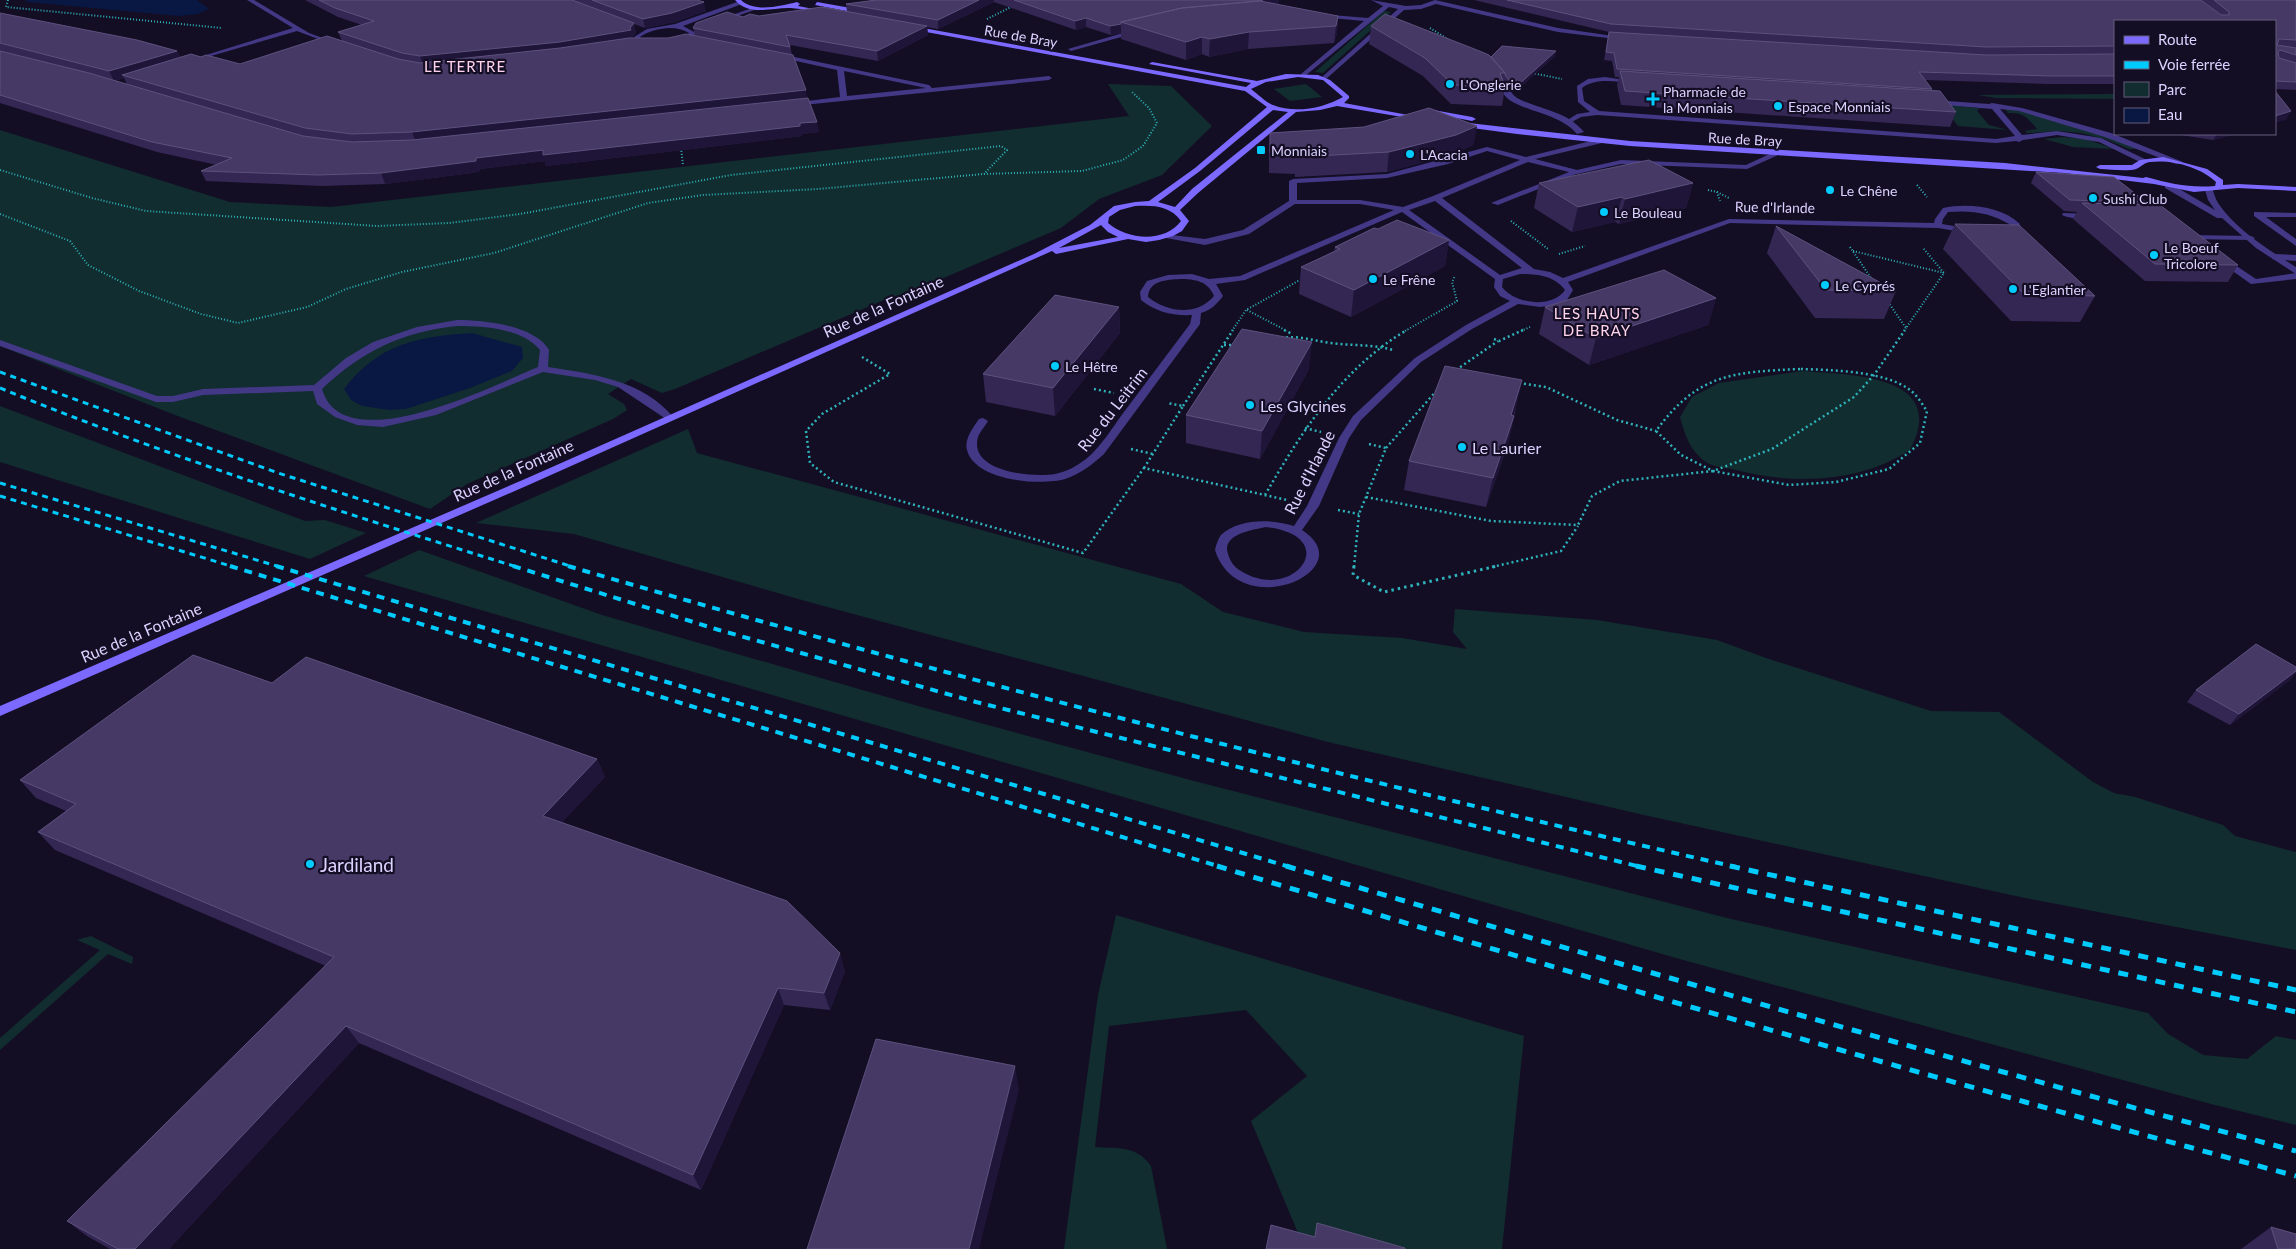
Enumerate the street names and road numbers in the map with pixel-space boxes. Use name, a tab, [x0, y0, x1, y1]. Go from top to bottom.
street label: Rue de Bray	[983, 21, 1060, 51]
street label: Rue de Bray	[1708, 129, 1783, 149]
street label: Rue d'Irlande	[1735, 198, 1815, 216]
street label: Rue de la Fontaine	[820, 271, 946, 341]
street label: Rue du Leitrim	[1073, 363, 1151, 455]
street label: Rue d'Irlande	[1280, 427, 1338, 517]
street label: Rue de la Fontaine	[450, 435, 576, 505]
street label: Rue de la Fontaine	[78, 598, 204, 666]

